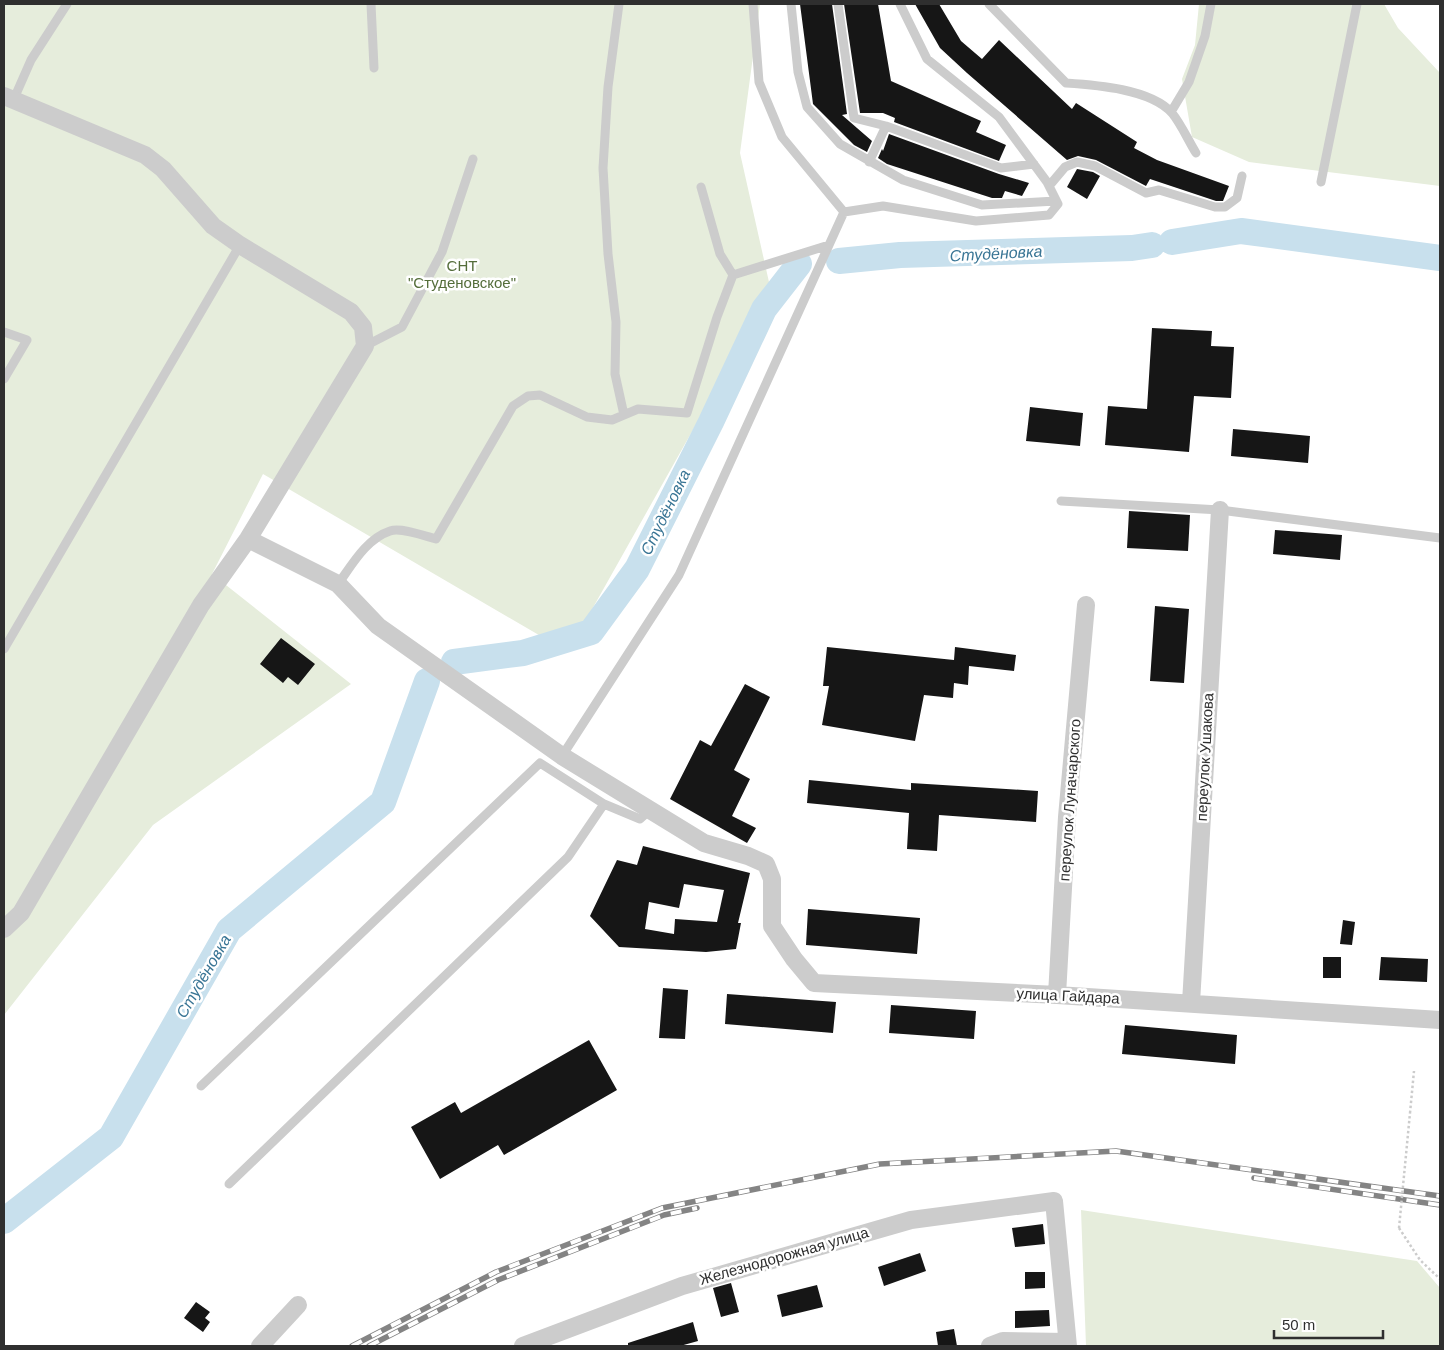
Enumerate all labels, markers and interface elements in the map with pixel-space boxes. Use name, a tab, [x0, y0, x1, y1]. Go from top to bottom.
water label: Студёновка	[949, 243, 1043, 264]
park label: СНТ "Студеновское"	[408, 257, 516, 291]
water label: Студёновка	[637, 467, 693, 558]
street label: переулок Ушакова	[1193, 692, 1216, 822]
street label: переулок Луначарского	[1055, 718, 1084, 882]
water label: Студёновка	[173, 932, 234, 1021]
street label: улица Гайдара	[1016, 984, 1121, 1007]
street label: Железнодорожная улица	[697, 1223, 871, 1288]
scale bar	[1274, 1308, 1383, 1340]
text: 50 m	[1282, 1316, 1315, 1333]

